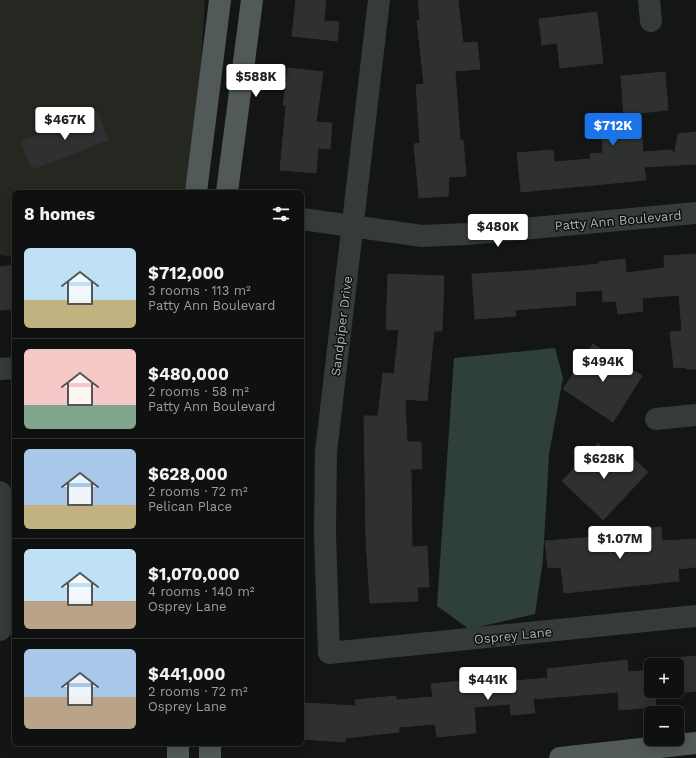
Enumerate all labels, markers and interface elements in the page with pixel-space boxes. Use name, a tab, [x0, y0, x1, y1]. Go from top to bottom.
pin: $588K	[228, 64, 284, 98]
text: $588K	[235, 69, 277, 84]
pin: $467K	[37, 107, 93, 141]
text: $467K	[44, 112, 86, 127]
pin: $712K	[585, 113, 641, 147]
text: $712K	[594, 118, 632, 133]
icon: filters	[270, 203, 292, 225]
text: 8 homes	[24, 204, 95, 224]
street label: Patty Ann Boulevard	[554, 207, 682, 234]
pin: $480K	[470, 214, 526, 248]
text: $480K	[477, 219, 519, 234]
text: $712,000	[148, 263, 224, 283]
icon: home	[56, 264, 104, 312]
street label: Sandpiper Drive	[328, 275, 355, 377]
text: 3 rooms · 113 m²	[148, 283, 251, 298]
text: Patty Ann Boulevard	[148, 298, 275, 313]
pin: $494K	[575, 349, 631, 383]
text: $494K	[582, 354, 624, 369]
text: $480,000	[148, 364, 229, 384]
icon: home	[56, 365, 104, 413]
text: 2 rooms · 58 m²	[148, 384, 249, 399]
text: Patty Ann Boulevard	[148, 399, 275, 414]
pin: $628K	[576, 446, 632, 480]
text: $628K	[583, 451, 625, 466]
text: $628,000	[148, 464, 228, 484]
icon: home	[56, 465, 104, 513]
text: 2 rooms · 72 m²	[148, 484, 248, 499]
text: Pelican Place	[148, 499, 232, 514]
pin: $1.07M	[587, 526, 653, 560]
text: $1.07M	[597, 531, 643, 546]
text: $1,070,000	[148, 564, 240, 584]
icon: home	[56, 565, 104, 613]
text: 4 rooms · 140 m²	[148, 584, 255, 599]
text: Osprey Lane	[148, 599, 227, 614]
street label: Osprey Lane	[473, 624, 553, 647]
map controls	[644, 658, 684, 746]
button: +	[644, 658, 684, 698]
text: $441,000	[148, 664, 225, 684]
icon: home	[56, 665, 104, 713]
pin: $441K	[460, 667, 516, 701]
text: $441K	[468, 672, 508, 687]
text: 2 rooms · 72 m²	[148, 684, 248, 699]
text: Osprey Lane	[148, 699, 227, 714]
button: −	[644, 706, 684, 746]

